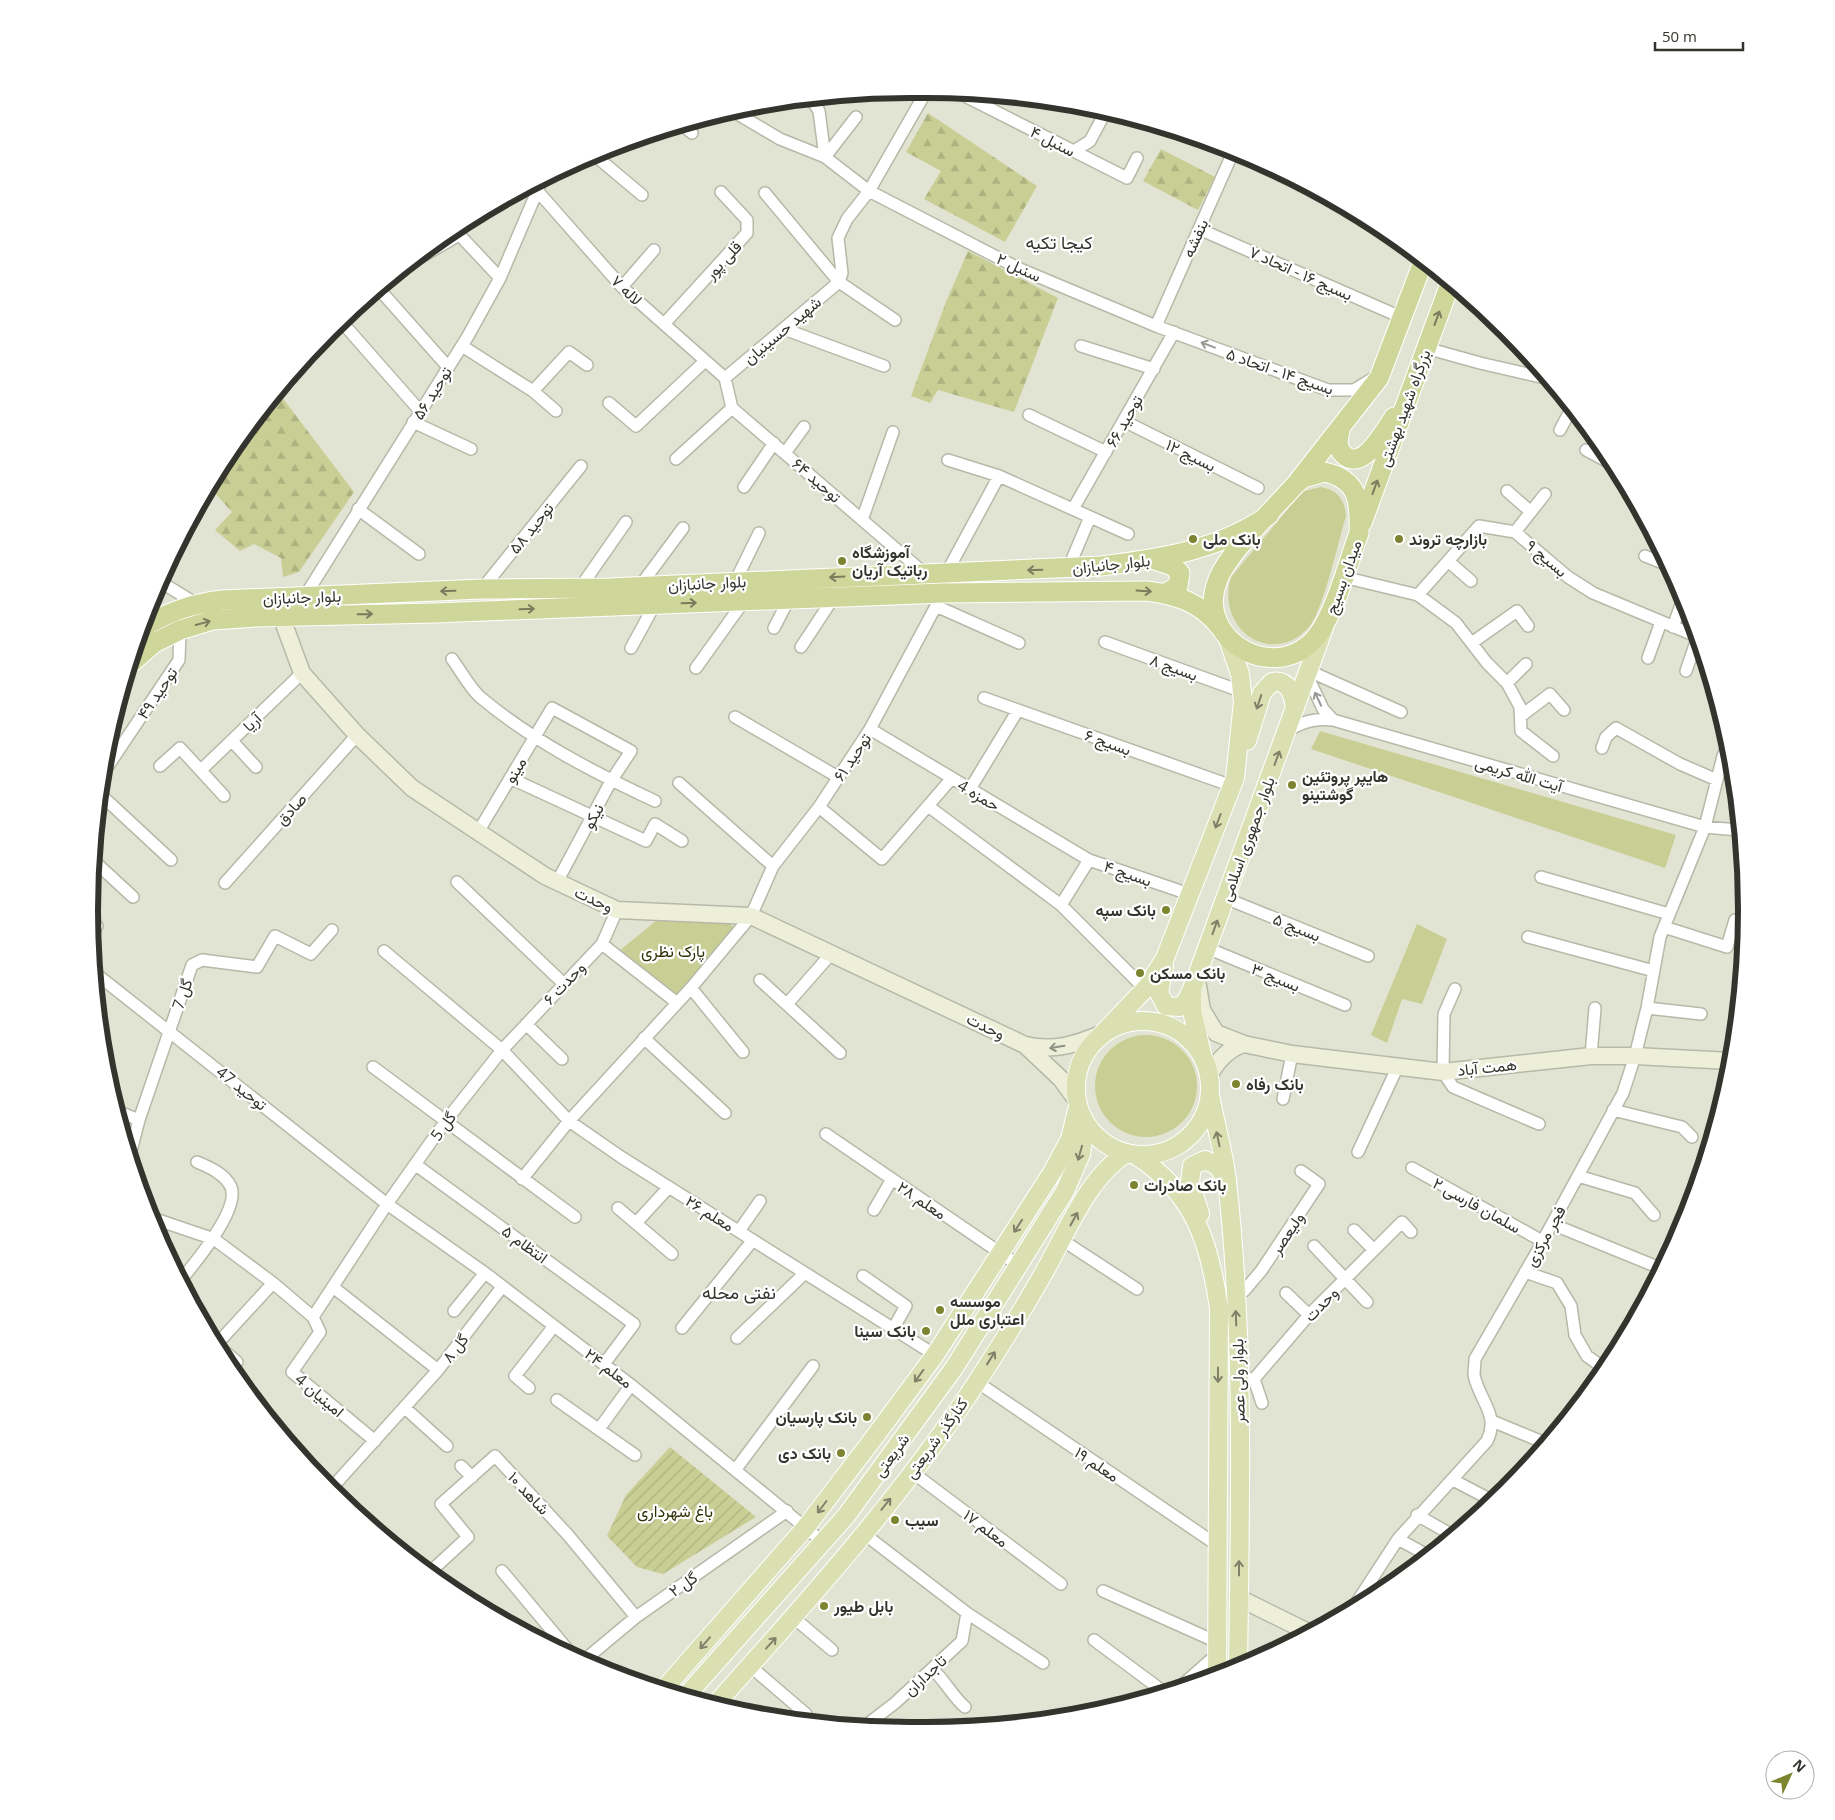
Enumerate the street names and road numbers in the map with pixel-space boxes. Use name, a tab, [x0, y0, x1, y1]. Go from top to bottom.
street label: سنبل ۴	[1027, 120, 1079, 162]
street label: بنفشه	[1177, 215, 1213, 261]
street label: قلی پور	[699, 236, 747, 286]
street label: بسیج ۱۶ - اتحاد ۷	[1245, 240, 1356, 307]
street label: سنبل ۲	[993, 247, 1045, 287]
street label: لاله ۷	[607, 270, 647, 310]
street label: شهید حسینیان	[738, 291, 826, 369]
street label: بسیج ۱۴ - اتحاد ۵	[1223, 342, 1337, 401]
street label: بزرگراه شهید بهشتی	[1373, 346, 1435, 470]
street label: توحید ۵۶	[407, 362, 457, 424]
street label: توحید ۶۶	[1100, 391, 1148, 451]
street label: بسیج ۱۲	[1162, 433, 1220, 477]
street label: توحید ۶۴	[788, 453, 846, 507]
street label: توحید ۵۸	[504, 498, 559, 558]
street label: بسیج ۹	[1521, 534, 1572, 583]
street label: میدان بسیج	[1319, 537, 1368, 617]
street label: بلوار جانبازان	[1071, 549, 1151, 579]
street label: بلوار جانبازان	[667, 570, 747, 596]
street label: بلوار جانبازان	[262, 585, 342, 609]
street label: بسیج ۸	[1147, 648, 1201, 687]
street label: توحید ۴۹	[132, 663, 182, 723]
street label: آریا	[238, 707, 267, 736]
street label: بسیج ۶	[1081, 723, 1134, 761]
street label: توحید ۶۱	[828, 729, 876, 785]
street label: آیت الله کریمی	[1473, 751, 1567, 797]
street label: مینو	[499, 753, 531, 787]
street label: حمزه 4	[954, 774, 1004, 816]
street label: بلوار جمهوری اسلامی	[1214, 774, 1280, 904]
street label: صادق	[271, 788, 311, 830]
street label: نیکو	[577, 800, 609, 832]
street label: بسیج ۴	[1101, 855, 1155, 892]
street label: وحدت	[571, 881, 617, 917]
street label: بسیج ۵	[1270, 908, 1324, 947]
street label: وحدت ۶	[538, 957, 590, 1009]
street label: بسیج ۳	[1248, 957, 1304, 998]
street label: گل 7	[167, 976, 197, 1012]
street label: وحدت	[963, 1007, 1009, 1045]
street label: همت آباد	[1456, 1053, 1518, 1081]
street label: توحید 47	[212, 1061, 272, 1115]
street label: گل 5	[425, 1107, 461, 1145]
street label: سلمان فارسی ۲	[1429, 1172, 1525, 1238]
street label: معلم ۲۸	[893, 1176, 951, 1224]
street label: معلم ۲۶	[682, 1190, 738, 1236]
street label: فجر مرکزی	[1519, 1202, 1571, 1270]
street label: ولیعصر	[1264, 1208, 1309, 1259]
street label: انتظام ۵	[497, 1220, 553, 1268]
street label: وحدت	[1299, 1282, 1343, 1326]
street label: گل ۸	[437, 1329, 473, 1367]
street label: بلوار ولی عصر	[1226, 1338, 1250, 1425]
street label: معلم ۲۴	[581, 1343, 637, 1393]
street label: امینیان 4	[291, 1368, 349, 1422]
street label: کنارگذر شریعتی	[899, 1393, 973, 1483]
street label: شریعتی	[868, 1429, 914, 1481]
street label: معلم ۱۹	[1070, 1441, 1124, 1487]
street label: شاهد ۱۰	[503, 1466, 555, 1520]
street label: معلم ۱۷	[959, 1504, 1013, 1552]
street label: گل ۲	[664, 1566, 702, 1602]
street label: تاجداران	[899, 1649, 951, 1701]

